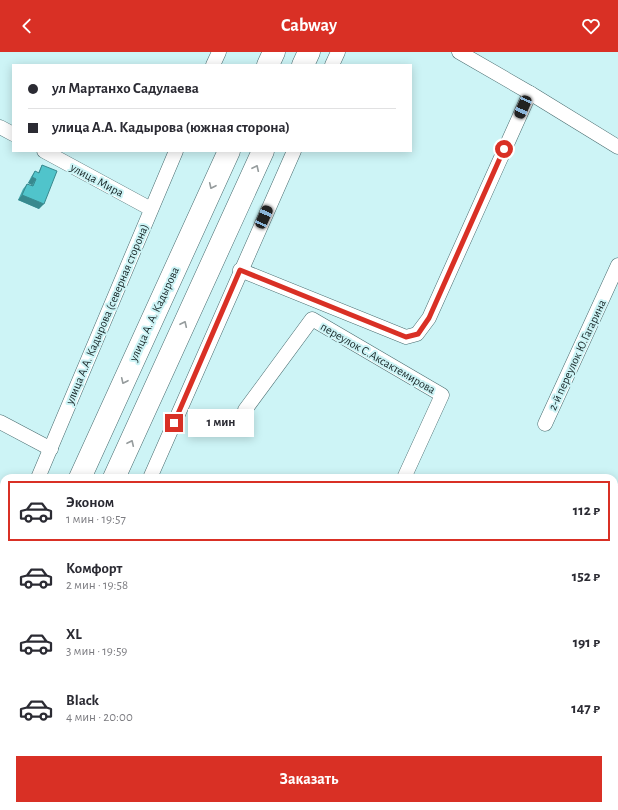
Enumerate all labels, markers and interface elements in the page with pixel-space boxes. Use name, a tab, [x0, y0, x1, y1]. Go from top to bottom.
icon: back	[16, 15, 38, 37]
icon: heart	[580, 15, 602, 37]
text: Cabway	[281, 17, 337, 35]
text: ул Мартанхо Садулаева	[52, 81, 199, 96]
car	[513, 94, 533, 120]
text: улица А.А. Кадырова (южная сторона)	[52, 120, 290, 135]
route start	[495, 140, 513, 158]
street label: улица Мира	[67, 161, 126, 200]
one-way arrow	[251, 164, 259, 172]
one-way arrow	[209, 183, 217, 190]
car	[254, 204, 274, 230]
street label: улица А.А. Кадырова (северная сторона)	[63, 222, 152, 407]
street label: улица А. А. Кадырова	[126, 264, 182, 364]
street label: 2-й переулок Ю.Гагарина	[546, 297, 609, 413]
street label: переулок С.Аксактемирова	[318, 320, 438, 397]
one-way arrow	[180, 321, 188, 328]
one-way arrow	[121, 377, 129, 385]
callout: 1 мин	[188, 409, 254, 437]
route end	[165, 414, 183, 432]
text: 1 мин	[207, 416, 236, 429]
one-way arrow	[126, 439, 134, 446]
icon: car	[18, 493, 54, 529]
text: Эконом	[66, 495, 114, 510]
text: 112 ₽	[573, 503, 600, 518]
text: 1 мин · 19:57	[66, 513, 126, 526]
icon: car	[18, 559, 54, 595]
text: Комфорт	[66, 561, 122, 576]
text: 152 ₽	[572, 569, 600, 584]
text: 2 мин · 19:58	[66, 579, 128, 592]
icon: car	[18, 625, 54, 661]
text: XL	[66, 627, 82, 642]
text: 191 ₽	[573, 635, 600, 650]
text: 3 мин · 19:59	[66, 645, 127, 658]
icon: car	[18, 691, 54, 727]
text: Black	[66, 693, 99, 708]
text: 147 ₽	[571, 701, 600, 716]
text: 4 мин · 20:00	[66, 711, 133, 724]
button: Заказать	[16, 756, 602, 802]

